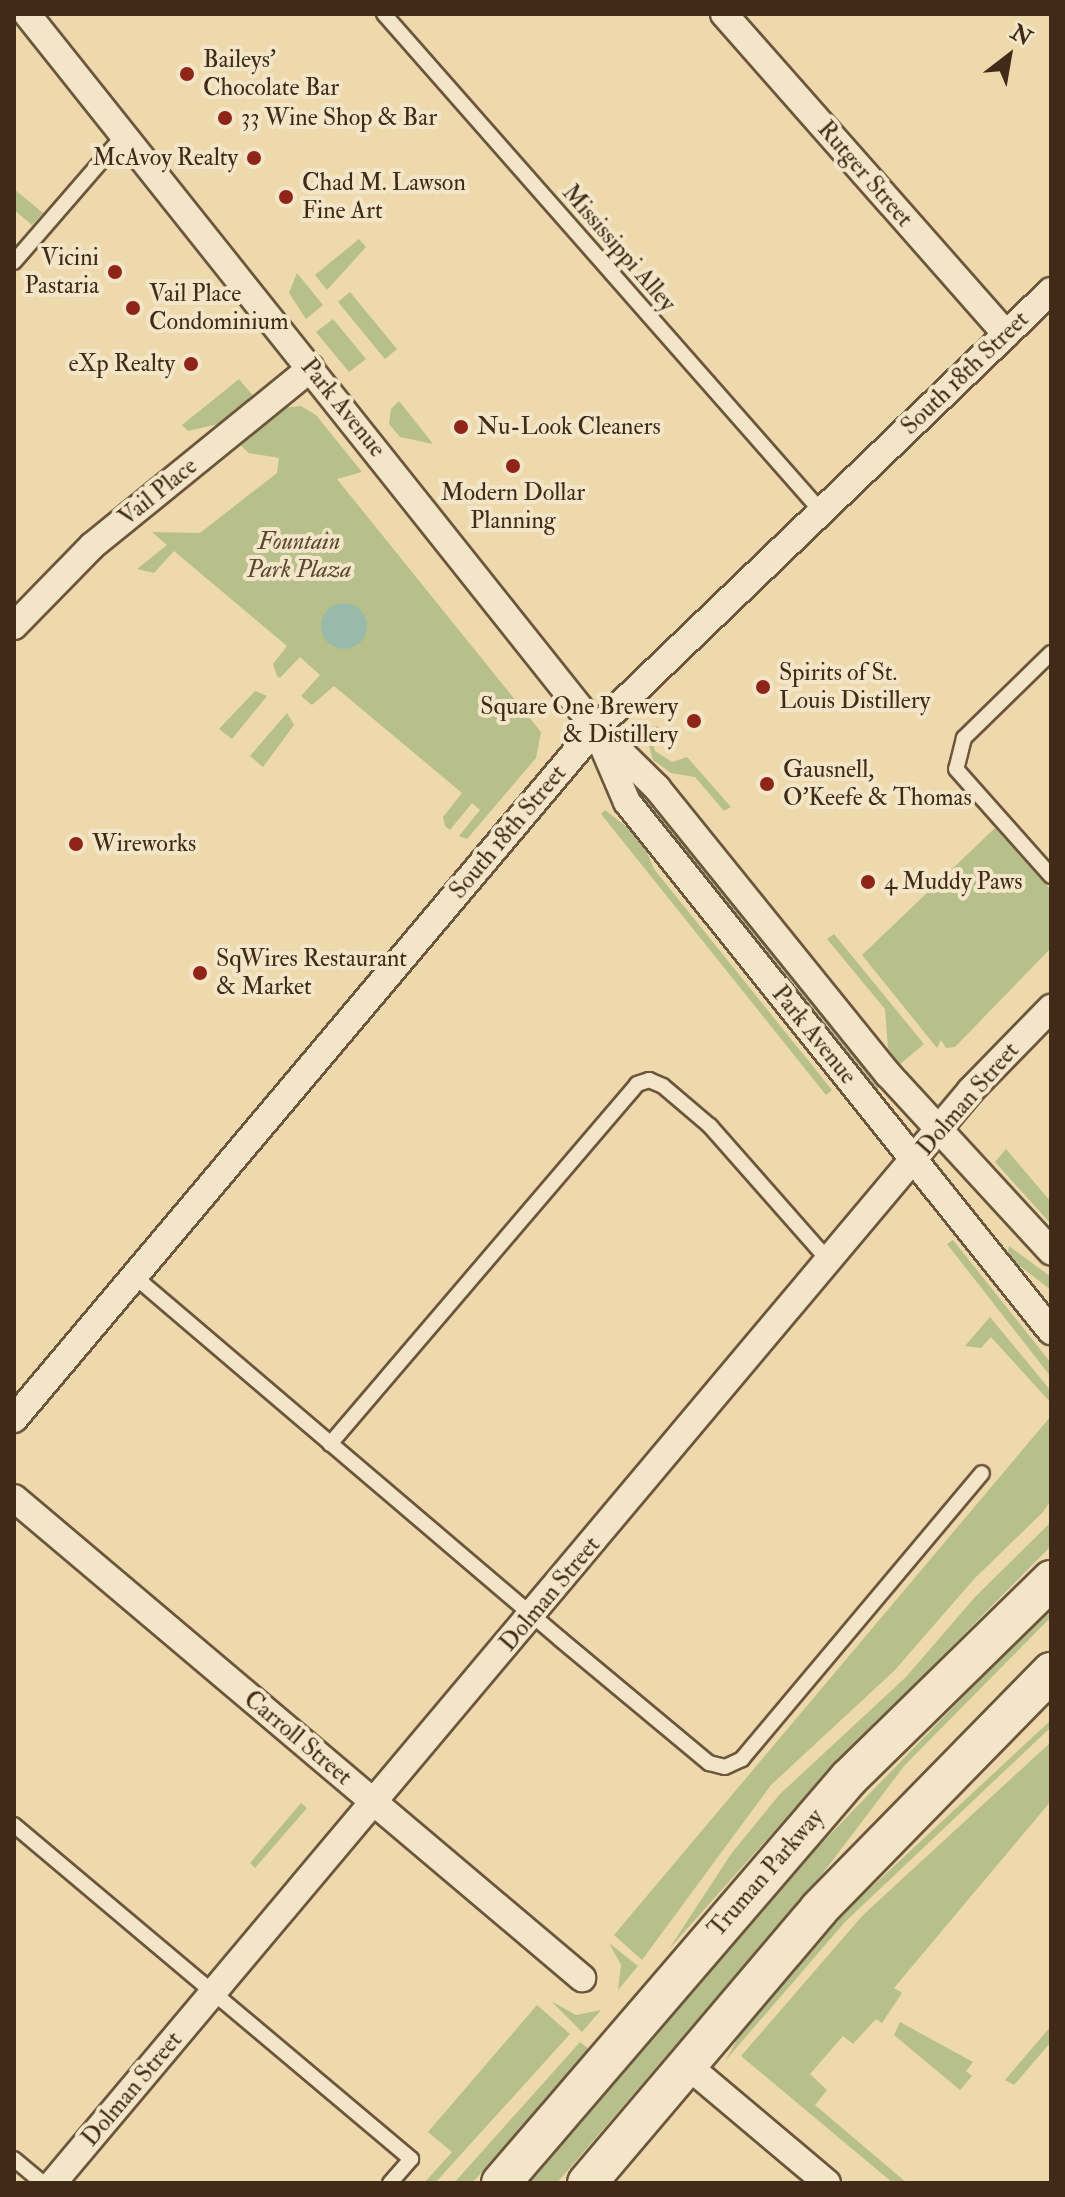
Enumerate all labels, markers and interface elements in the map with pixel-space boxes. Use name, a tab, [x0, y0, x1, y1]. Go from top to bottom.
north arrow	[969, 16, 1049, 96]
text: N	[1006, 18, 1037, 52]
place label: Baileys' Chocolate Bar	[203, 46, 339, 102]
marker: Baileys' Chocolate Bar	[178, 65, 196, 83]
place label: 33 Wine Shop & Bar	[241, 104, 437, 132]
marker: 33 Wine Shop & Bar	[216, 109, 234, 127]
street label: Rutger Street	[811, 115, 919, 233]
place label: McAvoy Realty	[92, 144, 238, 172]
marker: McAvoy Realty	[245, 149, 263, 167]
place label: Chad M. Lawson Fine Art	[302, 169, 466, 225]
street label: Mississippi Alley	[556, 179, 682, 317]
marker: Chad M. Lawson Fine Art	[277, 188, 295, 206]
place label: Vicini Pastaria	[25, 244, 99, 300]
marker: Vicini Pastaria	[106, 263, 124, 281]
place label: Vail Place Condominium	[149, 280, 289, 336]
marker: Vail Place Condominium	[124, 299, 142, 317]
street label: South 18th Street	[895, 305, 1035, 441]
place label: eXp Realty	[68, 350, 175, 378]
street label: Park Avenue	[295, 353, 391, 463]
marker: eXp Realty	[182, 355, 200, 373]
place label: Nu-Look Cleaners	[477, 413, 661, 441]
marker: Nu-Look Cleaners	[452, 418, 470, 436]
street label: Vail Place	[113, 452, 203, 532]
marker: Modern Dollar Planning	[504, 457, 522, 475]
place label: Modern Dollar Planning	[441, 479, 585, 535]
park label: Fountain Park Plaza	[247, 528, 351, 584]
place label: Spirits of St. Louis Distillery	[779, 659, 930, 715]
marker: Spirits of St. Louis Distillery	[754, 678, 772, 696]
place label: Square One Brewery & Distillery	[480, 693, 678, 749]
marker: Square One Brewery & Distillery	[685, 712, 703, 730]
place label: Gausnell, O'Keefe & Thomas	[783, 756, 972, 812]
street label: South 18th Street	[444, 759, 572, 905]
marker: Gausnell, O'Keefe & Thomas	[758, 775, 776, 793]
place label: Wireworks	[92, 830, 196, 858]
marker: Wireworks	[67, 835, 85, 853]
place label: 4 Muddy Paws	[884, 868, 1023, 896]
marker: 4 Muddy Paws	[859, 873, 877, 891]
place label: SqWires Restaurant & Market	[216, 945, 407, 1001]
marker: SqWires Restaurant & Market	[191, 964, 209, 982]
street label: Park Avenue	[766, 980, 862, 1090]
street label: Dolman Street	[911, 1036, 1025, 1162]
street label: Dolman Street	[494, 1531, 606, 1657]
street label: Carroll Street	[238, 1685, 358, 1791]
street label: Truman Parkway	[702, 1803, 830, 1943]
street label: Dolman Street	[76, 2026, 188, 2152]

